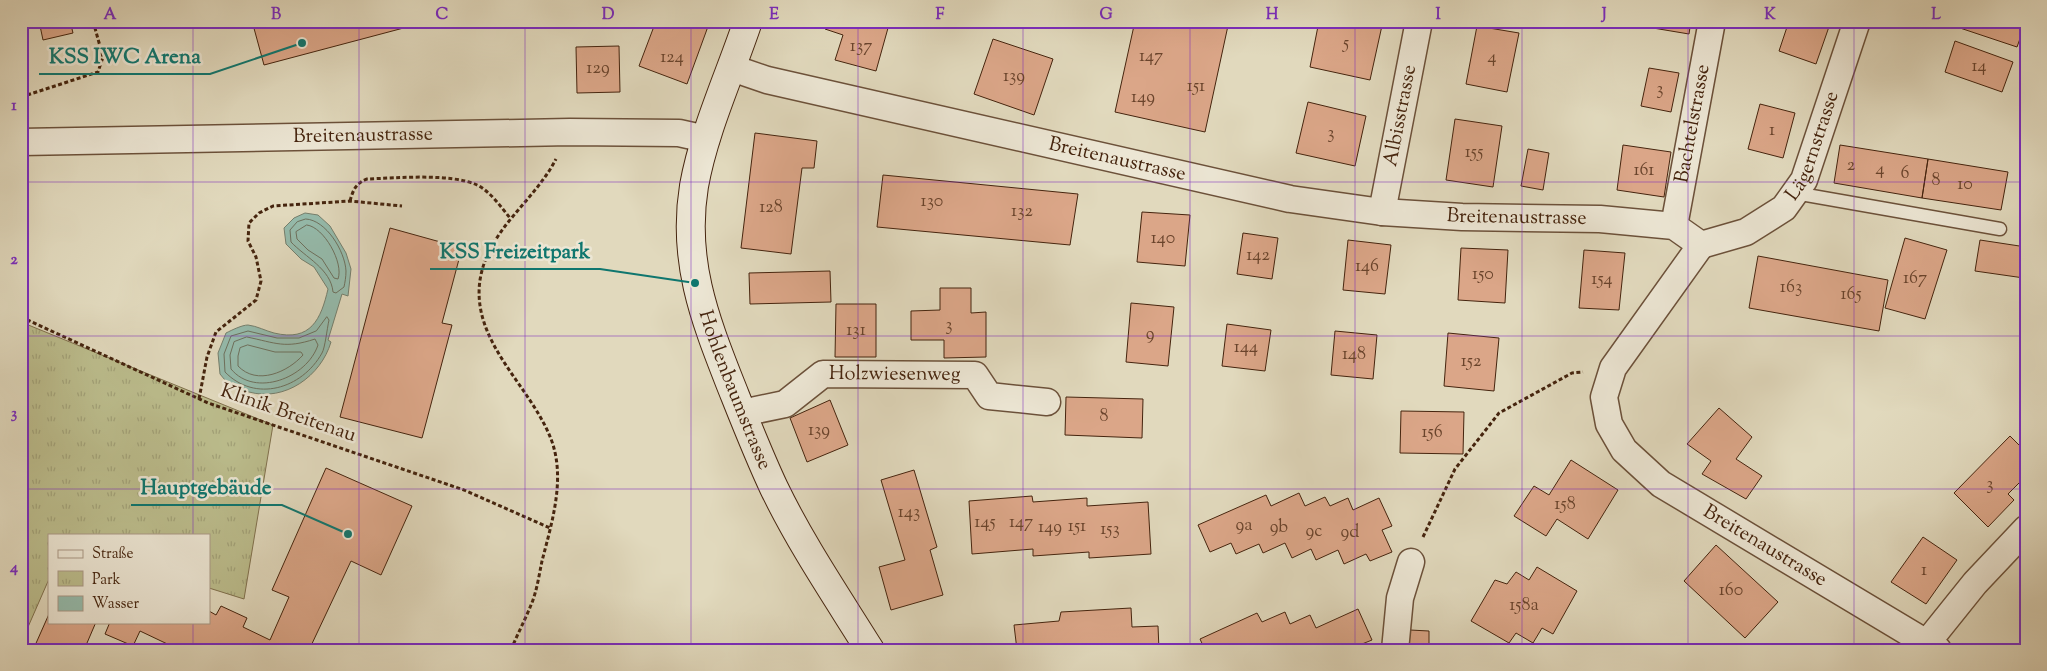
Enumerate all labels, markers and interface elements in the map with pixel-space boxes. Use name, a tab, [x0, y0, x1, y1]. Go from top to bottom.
text: A	[104, 4, 117, 27]
text: B	[271, 4, 281, 27]
text: C	[436, 4, 449, 27]
text: D	[602, 4, 615, 27]
text: E	[769, 4, 779, 27]
text: F	[936, 4, 945, 27]
text: G	[1099, 4, 1113, 27]
text: H	[1266, 4, 1279, 27]
text: I	[1435, 4, 1441, 27]
text: J	[1600, 4, 1607, 27]
text: K	[1764, 4, 1776, 27]
text: L	[1931, 4, 1941, 27]
house number: 5	[1342, 31, 1349, 57]
house number: 137	[850, 34, 872, 60]
callout: KSS IWC Arena	[39, 38, 210, 74]
text: KSS IWC Arena	[49, 43, 201, 73]
house number: 147	[1139, 44, 1163, 70]
house number: 124	[660, 45, 684, 71]
house number: 4	[1487, 45, 1497, 71]
house number: 14	[1971, 54, 1987, 80]
house number: 129	[586, 56, 610, 82]
street label: Albisstrasse	[1377, 62, 1425, 169]
street label: Bachtelstrasse	[1668, 62, 1718, 186]
house number: 139	[1003, 64, 1025, 90]
house number: 151	[1187, 74, 1205, 100]
house number: 3	[1656, 77, 1664, 103]
house number: 149	[1131, 85, 1155, 111]
street label: Lägernstrasse	[1779, 87, 1847, 207]
text: 1	[11, 95, 17, 118]
house number: 1	[1769, 118, 1775, 144]
street label: Breitenaustrasse	[293, 120, 433, 152]
house number: 3	[1327, 121, 1335, 147]
street label: Breitenaustrasse	[1046, 130, 1189, 189]
house number: 155	[1465, 140, 1483, 166]
house number: 2	[1847, 153, 1856, 179]
house number: 4	[1875, 157, 1885, 183]
house number: 161	[1633, 158, 1655, 184]
house number: 6	[1901, 161, 1910, 187]
house number: 8	[1932, 168, 1941, 194]
house number: 10	[1957, 172, 1973, 198]
house number: 130	[921, 189, 943, 215]
house number: 128	[759, 195, 783, 221]
house number: 132	[1011, 199, 1033, 225]
street label: Breitenaustrasse	[1446, 202, 1587, 233]
house number: 140	[1151, 226, 1175, 252]
callout: KSS Freizeitpark	[430, 233, 600, 269]
text: KSS Freizeitpark	[440, 238, 591, 268]
house number: 142	[1246, 243, 1270, 269]
text: 2	[10, 249, 18, 272]
house number: 146	[1355, 254, 1379, 280]
house number: 150	[1472, 262, 1494, 288]
house number: 167	[1903, 266, 1927, 292]
house number: 154	[1591, 267, 1613, 293]
house number: 163	[1780, 275, 1802, 301]
house number: 165	[1840, 282, 1862, 308]
street label: Hohlenbaumstrasse	[690, 307, 779, 475]
house number: 3	[945, 313, 953, 339]
house number: 131	[846, 318, 866, 344]
house number: 9	[1146, 322, 1155, 348]
house number: 144	[1234, 335, 1258, 361]
house number: 148	[1342, 342, 1366, 368]
house number: 152	[1461, 349, 1482, 375]
street label: Holzwiesenweg	[829, 360, 961, 389]
street label: Klinik Breitenau	[216, 377, 360, 451]
text: 3	[11, 403, 18, 426]
house number: 8	[1100, 404, 1109, 430]
house number: 139	[808, 418, 830, 444]
house number: 156	[1421, 420, 1443, 446]
callout: Hauptgebäude	[131, 469, 282, 505]
house number: 3	[1986, 472, 1994, 498]
text: Hauptgebäude	[141, 474, 272, 504]
house number: 158	[1554, 492, 1576, 518]
street label: Breitenaustrasse	[1697, 498, 1832, 595]
house number: 143	[898, 500, 920, 526]
house number: 145	[974, 510, 996, 536]
house number: 147	[1009, 510, 1033, 536]
house number: 9a	[1235, 513, 1253, 539]
house number: 151	[1068, 514, 1086, 540]
house number: 149	[1038, 515, 1062, 541]
house number: 9b	[1270, 515, 1288, 541]
house number: 153	[1100, 517, 1120, 543]
house number: 9c	[1306, 519, 1322, 545]
house number: 9d	[1341, 520, 1359, 546]
legend	[48, 534, 210, 624]
text: Straße	[92, 544, 134, 565]
text: 4	[9, 557, 18, 580]
house number: 1	[1921, 558, 1927, 584]
text: Park	[92, 570, 121, 591]
house number: 160	[1719, 578, 1743, 604]
house number: 158a	[1509, 593, 1539, 619]
text: Wasser	[92, 594, 139, 615]

